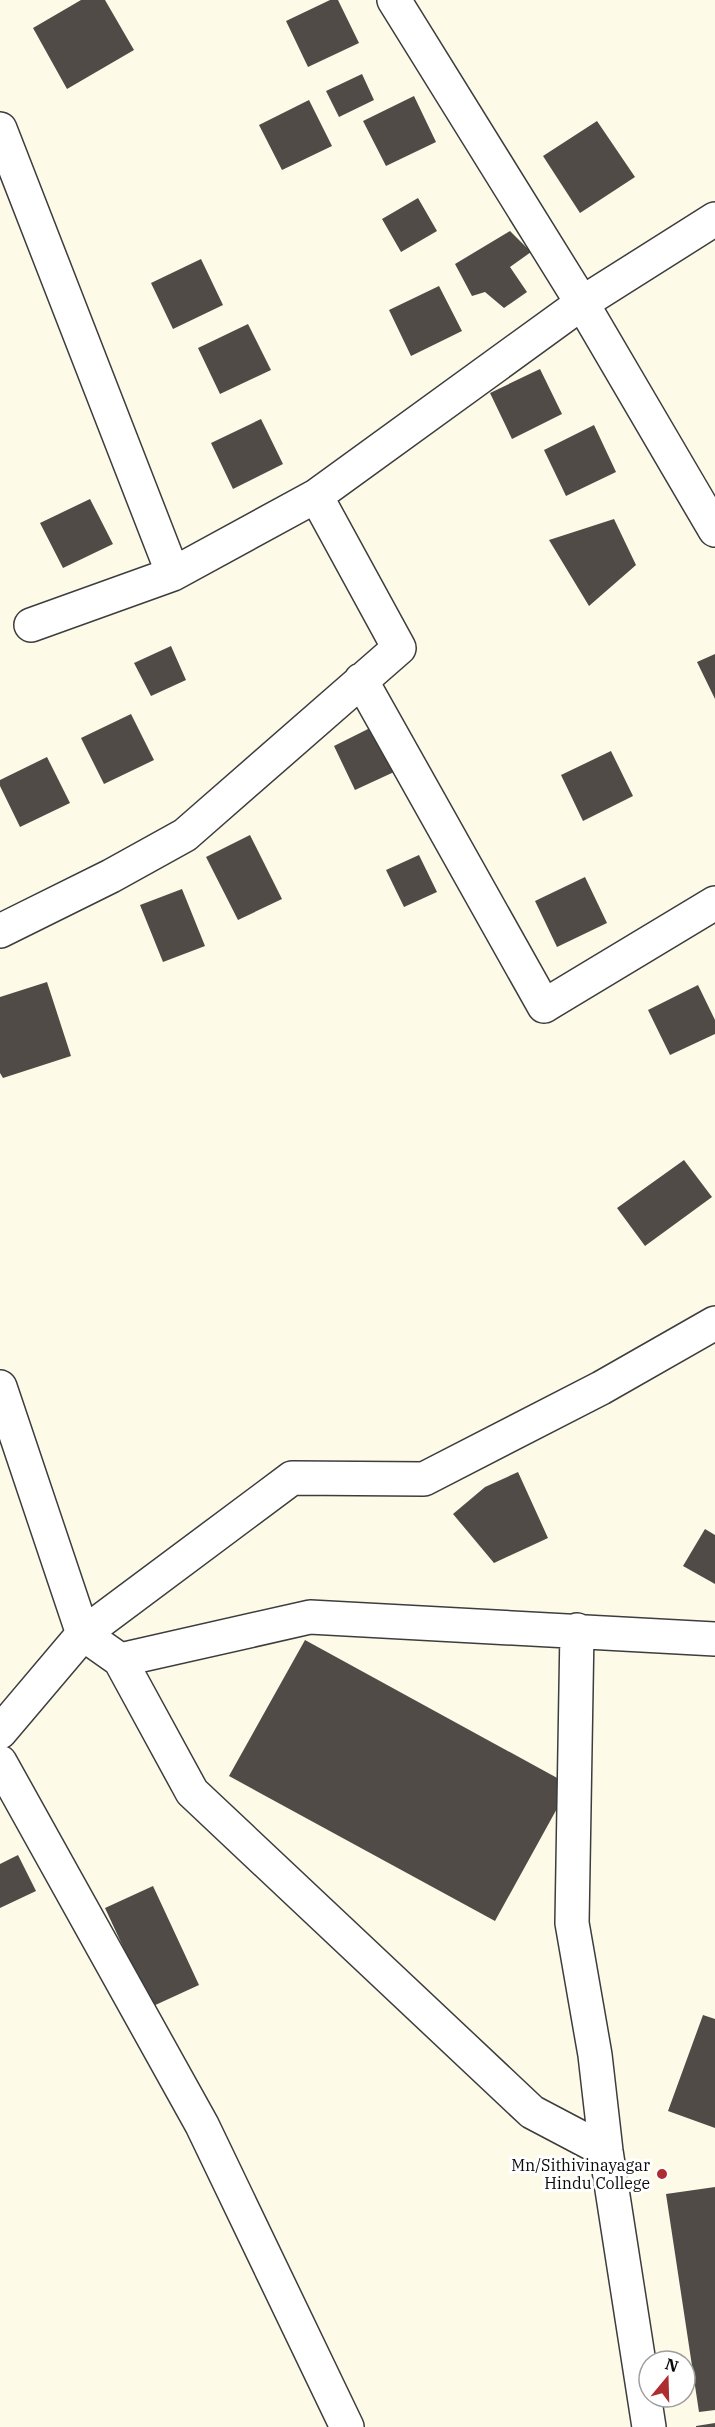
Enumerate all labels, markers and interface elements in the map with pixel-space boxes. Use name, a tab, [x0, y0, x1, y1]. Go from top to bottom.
place label: Mn/Sithivinayagar Hindu College	[511, 2155, 650, 2193]
marker: Mn/Sithivinayagar Hindu College	[655, 2167, 669, 2181]
north arrow	[637, 2349, 697, 2409]
text: N	[663, 2353, 681, 2376]

